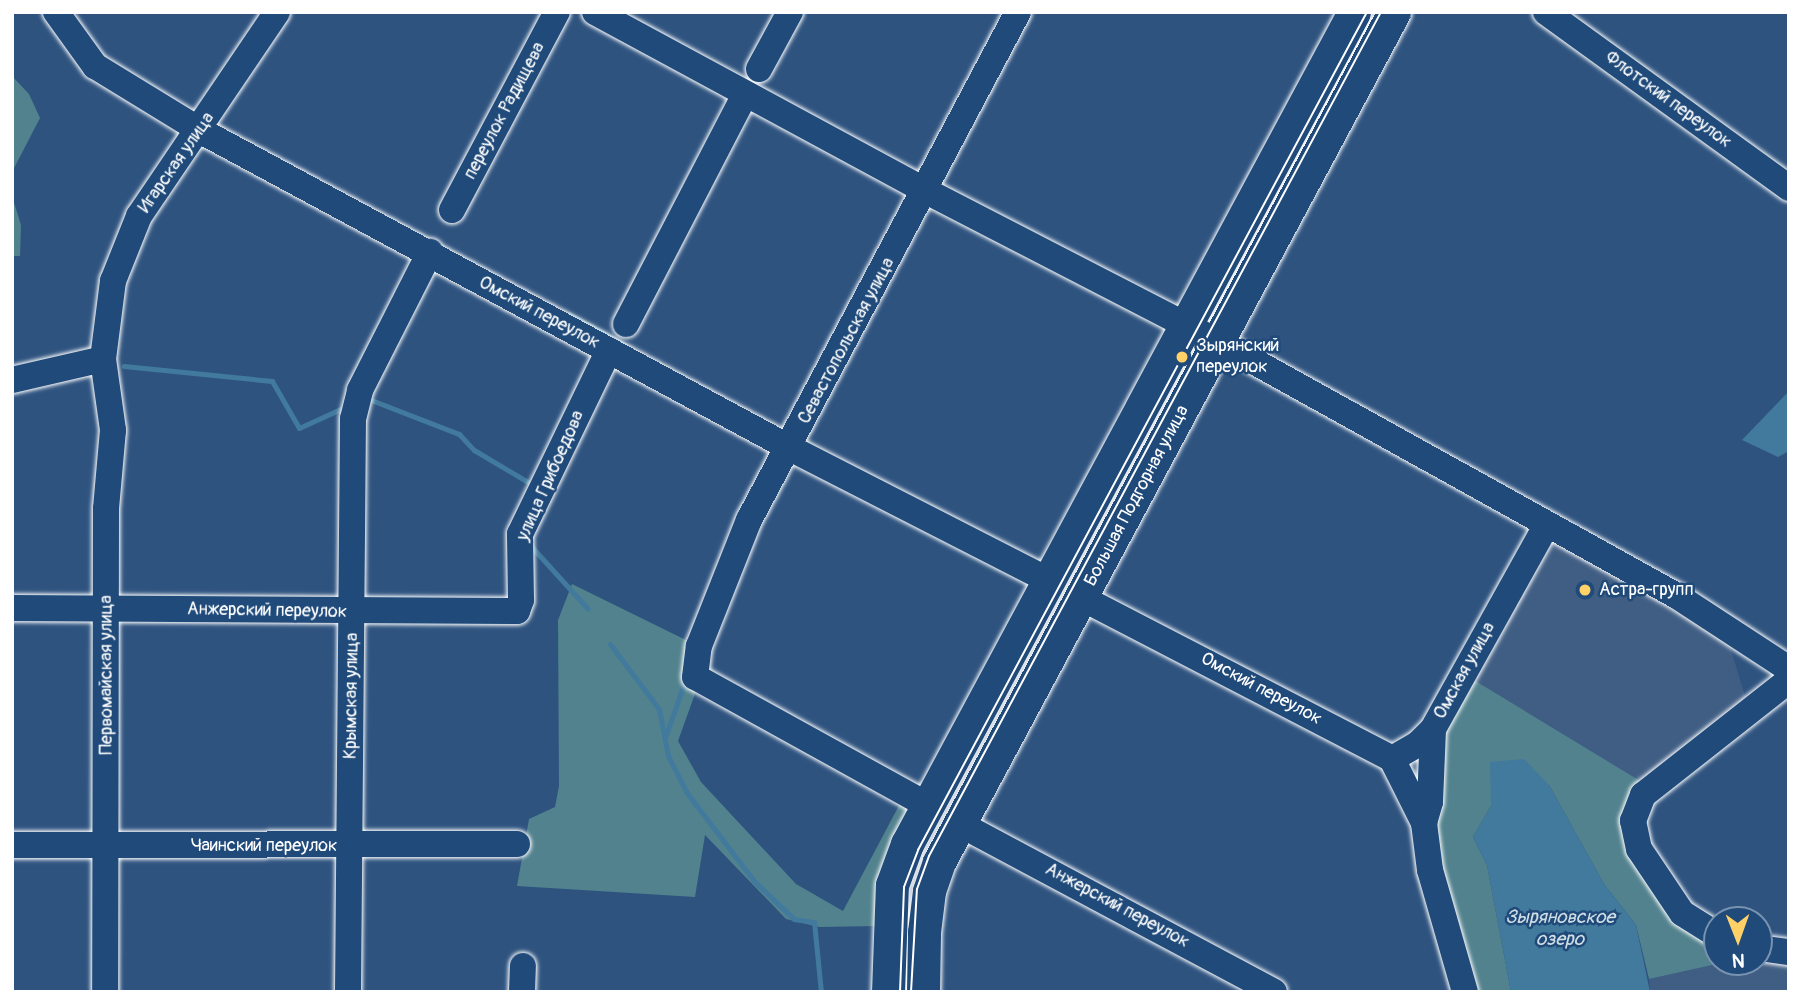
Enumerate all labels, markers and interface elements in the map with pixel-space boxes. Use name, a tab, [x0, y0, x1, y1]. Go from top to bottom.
street label: переулок Радищева	[460, 39, 550, 183]
street label: Флотский переулок	[1601, 47, 1735, 153]
street label: Игарская улица	[134, 109, 220, 217]
street label: Севастопольская улица	[794, 254, 900, 428]
street label: Омский переулок	[475, 272, 603, 354]
place label: Зырянский переулок	[1196, 336, 1279, 378]
marker: Зырянский переулок	[1174, 349, 1190, 365]
street label: Большая Подгорная улица	[1080, 402, 1194, 590]
street label: улица Грибоедова	[513, 407, 589, 545]
place label: Астра-групп	[1599, 579, 1694, 601]
marker: Астра-групп	[1577, 582, 1593, 598]
street label: Первомайская улица	[96, 595, 118, 755]
street label: Анжерский переулок	[187, 599, 347, 623]
street label: Омская улица	[1430, 619, 1500, 723]
street label: Крымская улица	[340, 633, 364, 759]
street label: Омский переулок	[1197, 648, 1325, 730]
street label: Чаинский переулок	[191, 835, 337, 857]
street label: Анжерский переулок	[1041, 859, 1193, 953]
north arrow	[1703, 906, 1773, 976]
water label: Зыряновское озеро	[1505, 907, 1615, 951]
text: N	[1732, 948, 1745, 972]

